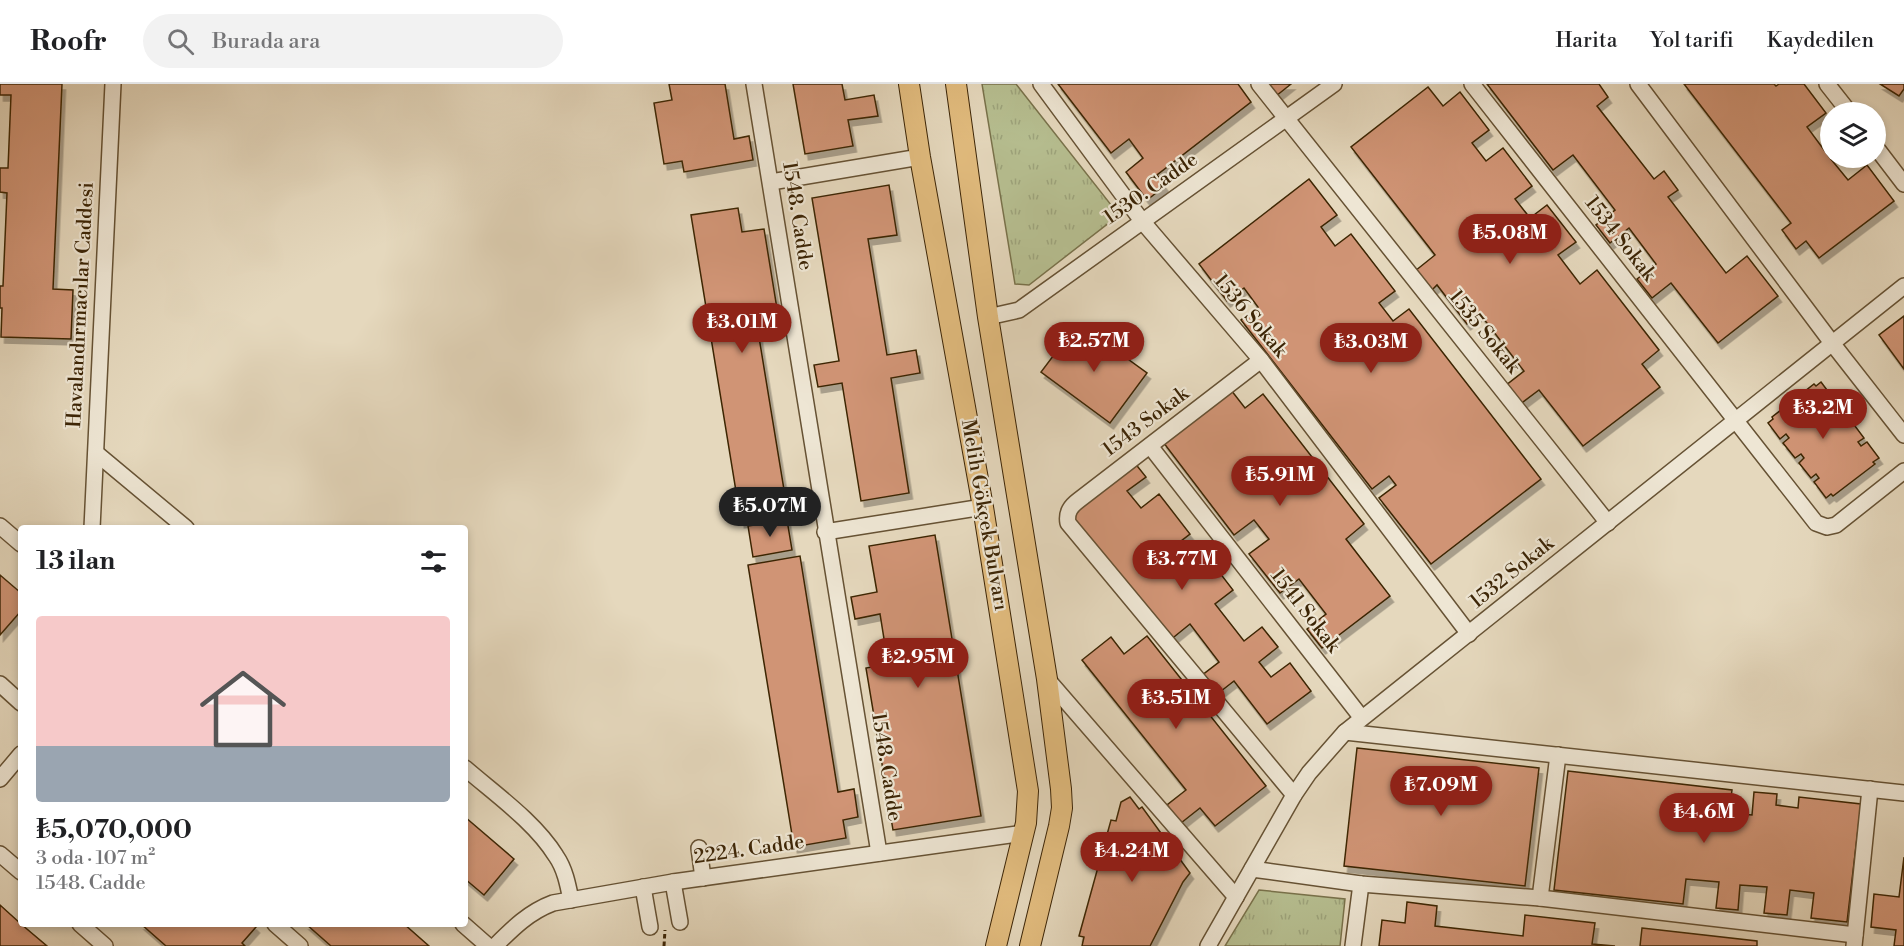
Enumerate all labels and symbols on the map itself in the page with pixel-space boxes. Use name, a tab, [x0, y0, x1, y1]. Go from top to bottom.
street label: 1530. Cadde	[1099, 147, 1203, 231]
street label: 1548. Cadde	[776, 160, 818, 272]
street label: Havalandırmacılar Caddesi	[62, 181, 100, 429]
street label: 1534 Sokak	[1579, 191, 1662, 288]
pin: ₺5.08M	[1461, 214, 1559, 265]
street label: 1536 Sokak	[1208, 269, 1293, 364]
street label: 1535 Sokak	[1443, 285, 1526, 380]
pin: ₺3.01M	[693, 303, 791, 354]
pin: ₺2.57M	[1045, 322, 1143, 373]
pin: ₺3.03M	[1322, 323, 1420, 374]
street label: 1543 Sokak	[1098, 381, 1195, 463]
pin: ₺3.2M	[1781, 389, 1865, 440]
street label: Melih Gökçek Bulvarı	[955, 417, 1013, 613]
pin: ₺5.91M	[1231, 456, 1329, 507]
pin: ₺5.07M	[721, 487, 819, 538]
street label: 1532 Sokak	[1465, 531, 1560, 614]
pin: ₺3.77M	[1133, 540, 1231, 591]
street label: 1541 Sokak	[1265, 564, 1346, 659]
pin: ₺2.95M	[869, 638, 967, 689]
pin: ₺3.51M	[1127, 679, 1225, 730]
street label: 1548. Cadde	[865, 711, 907, 823]
pin: ₺7.09M	[1392, 766, 1490, 817]
pin: ₺4.6M	[1662, 793, 1746, 844]
street label: 2224. Cadde	[692, 830, 806, 870]
pin: ₺4.24M	[1083, 832, 1181, 883]

